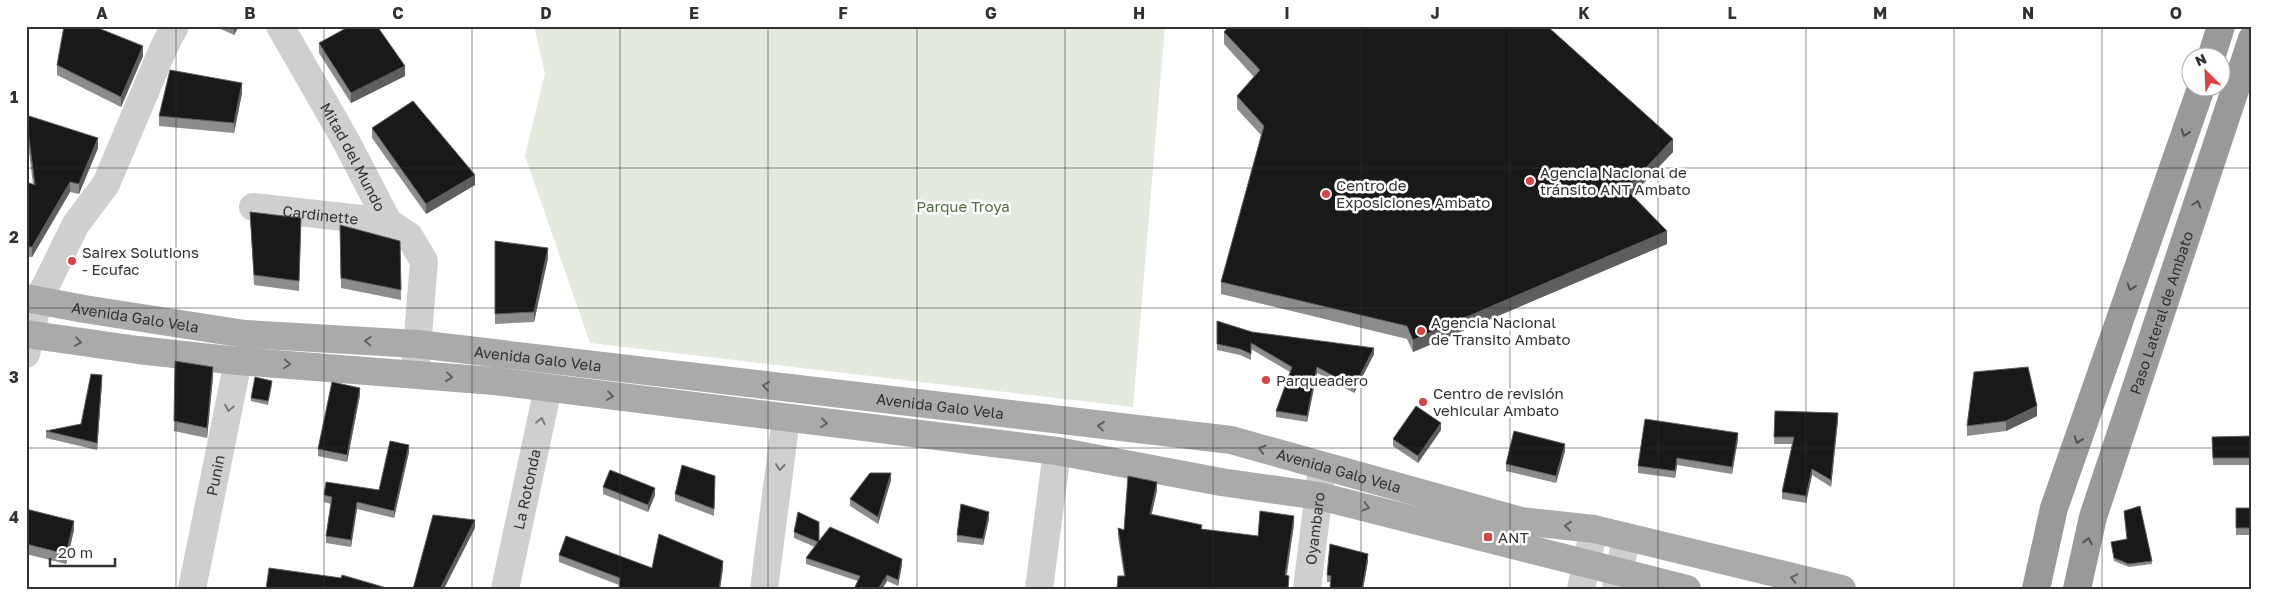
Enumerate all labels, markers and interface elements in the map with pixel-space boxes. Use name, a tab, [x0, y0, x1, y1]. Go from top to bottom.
text: A	[96, 3, 108, 23]
text: B	[244, 3, 256, 23]
text: C	[392, 3, 404, 23]
text: D	[540, 3, 552, 23]
text: E	[689, 3, 699, 23]
text: F	[838, 3, 848, 23]
text: G	[985, 3, 997, 23]
text: H	[1133, 3, 1145, 23]
text: I	[1284, 3, 1290, 23]
text: J	[1430, 3, 1440, 23]
text: K	[1578, 3, 1590, 23]
text: L	[1727, 3, 1737, 23]
text: M	[1873, 3, 1887, 23]
text: N	[2022, 3, 2034, 23]
text: O	[2170, 3, 2182, 23]
north arrow	[2180, 48, 2230, 98]
text: N	[2192, 50, 2209, 70]
text: 1	[10, 87, 18, 107]
street label: Mitad del Mundo	[317, 99, 390, 214]
one-way arrow	[2181, 129, 2191, 137]
place label: Agencia Nacional de tránsito ANT Ambato	[1540, 163, 1691, 198]
marker: Agencia Nacional de tránsito ANT Ambato	[1524, 175, 1536, 187]
place label: Centro de Exposiciones Ambato	[1336, 176, 1490, 211]
marker: Centro de Exposiciones Ambato	[1320, 188, 1332, 200]
park label: Parque Troya	[916, 197, 1010, 215]
one-way arrow	[2191, 200, 2201, 208]
street label: Cardinette	[282, 201, 360, 228]
text: 2	[9, 227, 19, 247]
street label: Paso Lateral de Ambato	[2125, 229, 2196, 397]
place label: Sairex Solutions - Ecufac	[82, 243, 199, 278]
marker: Sairex Solutions - Ecufac	[66, 255, 78, 267]
one-way arrow	[2127, 282, 2137, 291]
street label: Avenida Galo Vela	[70, 298, 200, 336]
place label: Agencia Nacional de Transito Ambato	[1431, 313, 1571, 348]
marker: Agencia Nacional de Transito Ambato	[1415, 325, 1427, 337]
one-way arrow	[364, 335, 372, 346]
one-way arrow	[74, 336, 82, 347]
street label: Avenida Galo Vela	[473, 342, 603, 375]
one-way arrow	[283, 359, 291, 370]
text: 3	[9, 367, 19, 387]
one-way arrow	[445, 371, 453, 382]
place label: Parqueadero	[1276, 371, 1368, 389]
marker: Parqueadero	[1260, 374, 1272, 386]
one-way arrow	[762, 381, 770, 392]
place label: Centro de revisión vehicular Ambato	[1433, 384, 1564, 419]
street label: Avenida Galo Vela	[875, 389, 1005, 422]
one-way arrow	[606, 390, 614, 401]
marker: Centro de revisión vehicular Ambato	[1417, 396, 1429, 408]
one-way arrow	[224, 404, 234, 413]
one-way arrow	[535, 417, 545, 426]
one-way arrow	[820, 417, 828, 428]
one-way arrow	[1097, 420, 1105, 431]
one-way arrow	[2073, 435, 2083, 444]
street label: Avenida Galo Vela	[1275, 444, 1403, 496]
one-way arrow	[1258, 445, 1266, 455]
street label: La Rotonda	[509, 447, 544, 531]
street label: Punin	[202, 453, 228, 497]
one-way arrow	[775, 463, 786, 471]
street label: Oyambaro	[1301, 491, 1328, 566]
one-way arrow	[1361, 501, 1370, 512]
text: 4	[9, 507, 19, 527]
one-way arrow	[1563, 521, 1571, 532]
place label: ANT	[1498, 528, 1529, 546]
marker: ANT	[1482, 531, 1494, 543]
scale bar	[50, 535, 115, 567]
one-way arrow	[2082, 537, 2093, 546]
text: 20 m	[58, 543, 93, 561]
one-way arrow	[1790, 573, 1799, 584]

